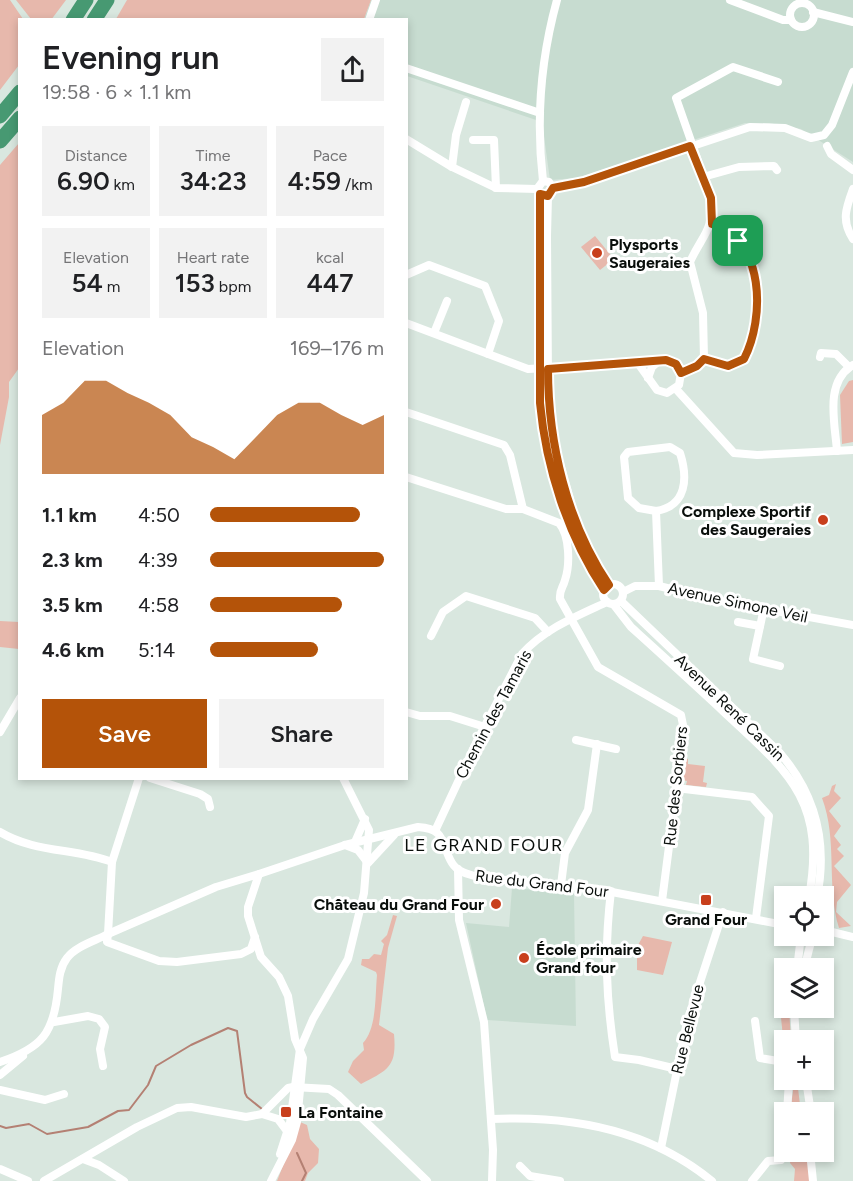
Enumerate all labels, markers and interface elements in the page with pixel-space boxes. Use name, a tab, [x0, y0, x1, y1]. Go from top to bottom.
text: Evening run	[42, 38, 219, 77]
button: share	[321, 38, 384, 101]
text: 19:58 · 6 × 1.1 km	[42, 80, 191, 104]
text: Distance	[65, 146, 127, 165]
text: Time	[196, 146, 230, 165]
text: Pace	[313, 146, 347, 165]
text: 6.90	[57, 165, 110, 197]
text: 34:23	[179, 165, 247, 197]
text: 4:59	[287, 165, 341, 197]
text: km	[110, 175, 135, 194]
text: /km	[341, 175, 373, 194]
pin	[712, 215, 763, 266]
icon: arrive	[721, 224, 754, 257]
place label: Plysports Saugeraies	[609, 235, 690, 272]
marker: Plysports Saugeraies	[590, 246, 604, 260]
text: Elevation	[63, 248, 129, 267]
text: Heart rate	[177, 248, 249, 267]
text: kcal	[316, 248, 344, 267]
text: 54	[72, 267, 103, 299]
text: 153	[175, 267, 215, 299]
text: 447	[307, 267, 353, 299]
text: m	[103, 277, 120, 296]
text: bpm	[215, 277, 251, 296]
text: Elevation	[42, 336, 124, 360]
text: 169–176 m	[290, 336, 384, 360]
place label: Complexe Sportif des Saugeraies	[681, 502, 812, 539]
text: 1.1 km	[42, 503, 97, 527]
text: 4:50	[138, 503, 180, 527]
marker: Complexe Sportif des Saugeraies	[816, 513, 830, 527]
text: 2.3 km	[42, 548, 103, 572]
text: 4:39	[138, 548, 178, 572]
street label: Avenue Simone Veil	[666, 578, 810, 627]
text: 3.5 km	[42, 593, 103, 617]
text: 4:58	[138, 593, 179, 617]
text: 4.6 km	[42, 638, 104, 662]
text: 5:14	[138, 638, 175, 662]
street label: Chemin des Tamaris	[451, 647, 535, 782]
street label: Avenue René Cassin	[671, 650, 789, 765]
button: Save	[42, 699, 207, 768]
button: Share	[219, 699, 384, 768]
street label: Rue des Sorbiers	[660, 725, 691, 847]
district label: LE GRAND FOUR	[404, 834, 564, 856]
street label: Rue du Grand Four	[474, 866, 610, 901]
map controls	[774, 886, 834, 1162]
button: locate	[774, 886, 834, 946]
marker: Grand Four	[699, 893, 713, 907]
place label: Château du Grand Four	[314, 895, 484, 914]
marker: Château du Grand Four	[489, 897, 503, 911]
place label: Grand Four	[665, 910, 747, 929]
place label: École primaire Grand four	[536, 940, 642, 977]
marker: École primaire Grand four	[517, 951, 531, 965]
button: layers	[774, 958, 834, 1018]
street label: Rue Bellevue	[667, 982, 708, 1076]
button: +	[774, 1030, 834, 1090]
button: −	[774, 1102, 834, 1162]
place label: La Fontaine	[298, 1103, 383, 1122]
marker: La Fontaine	[279, 1105, 293, 1119]

